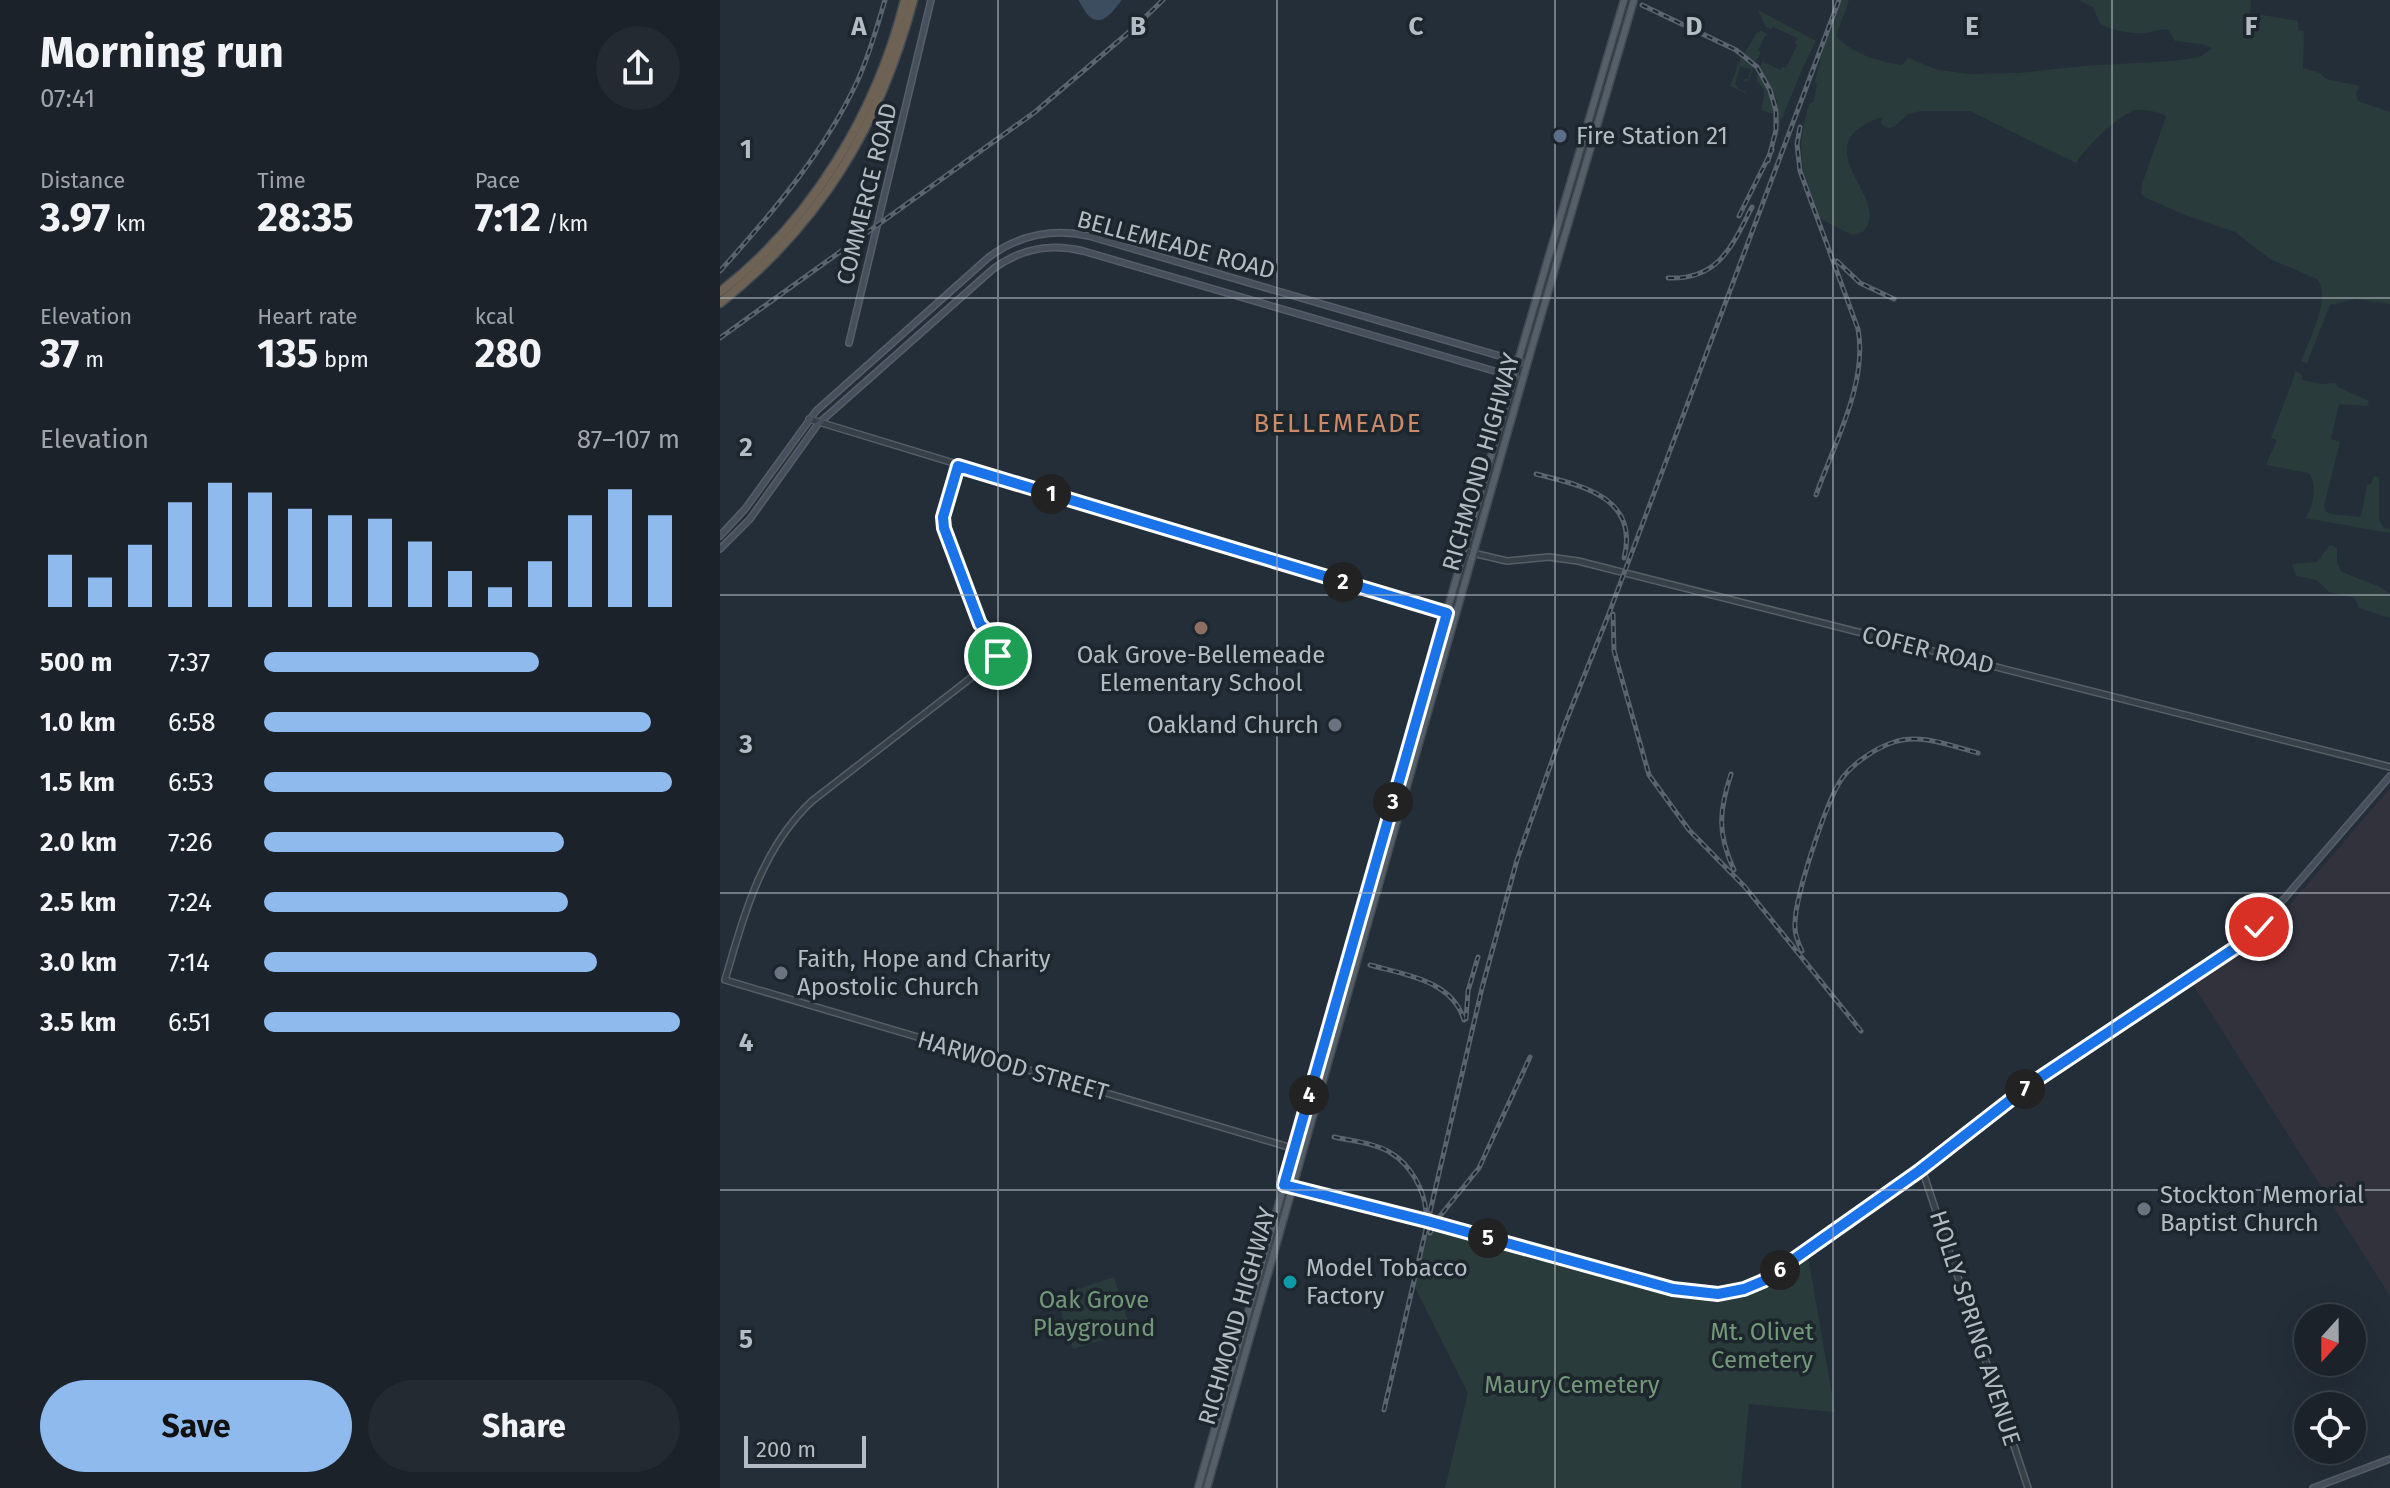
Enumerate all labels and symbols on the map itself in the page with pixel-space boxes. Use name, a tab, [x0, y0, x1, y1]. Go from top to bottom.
text: A	[850, 11, 867, 42]
text: B	[1130, 11, 1146, 42]
text: C	[1409, 11, 1424, 42]
text: D	[1686, 11, 1703, 42]
text: E	[1965, 11, 1979, 42]
text: F	[2245, 11, 2258, 42]
street label: COMMERCE ROAD	[831, 100, 903, 288]
place label: Fire Station 21	[1576, 122, 1728, 150]
marker: Fire Station 21	[1551, 127, 1569, 145]
text: 1	[740, 134, 752, 165]
street label: BELLEMEADE ROAD	[1074, 205, 1278, 285]
street label: RICHMOND HIGHWAY	[1437, 349, 1526, 574]
district label: BELLEMEADE	[1253, 408, 1423, 439]
text: 2	[739, 432, 753, 463]
pin: 1	[1031, 474, 1071, 514]
pin: 2	[1323, 562, 1363, 602]
marker: Oak Grove-Bellemeade Elementary School	[1192, 619, 1210, 637]
street label: COFER ROAD	[1859, 620, 1997, 680]
pin	[964, 622, 1032, 690]
place label: Oak Grove-Bellemeade Elementary School	[1077, 641, 1325, 697]
place label: Oakland Church	[1147, 711, 1319, 739]
marker: Oakland Church	[1326, 716, 1344, 734]
text: 3	[738, 729, 753, 760]
pin: 3	[1373, 782, 1413, 822]
pin	[2225, 893, 2293, 961]
place label: Faith, Hope and Charity Apostolic Church	[797, 945, 1051, 1001]
marker: Faith, Hope and Charity Apostolic Church	[772, 964, 790, 982]
street label: HARWOOD STREET	[914, 1025, 1112, 1107]
text: 4	[739, 1027, 754, 1058]
pin: 7	[2005, 1069, 2045, 1109]
pin: 4	[1289, 1075, 1329, 1115]
place label: Stockton Memorial Baptist Church	[2160, 1181, 2364, 1237]
marker: Stockton Memorial Baptist Church	[2135, 1200, 2153, 1218]
street label: RICHMOND HIGHWAY	[1193, 1203, 1282, 1428]
street label: HOLLY SPRING AVENUE	[1924, 1207, 2026, 1449]
pin: 5	[1468, 1218, 1508, 1258]
pin: 6	[1760, 1250, 1800, 1290]
place label: Model Tobacco Factory	[1306, 1254, 1468, 1310]
marker: Model Tobacco Factory	[1281, 1273, 1299, 1291]
park label: Oak Grove Playground	[1033, 1286, 1155, 1342]
north arrow	[2294, 1304, 2366, 1376]
park label: Mt. Olivet Cemetery	[1710, 1318, 1814, 1374]
text: 5	[739, 1324, 753, 1355]
park label: Maury Cemetery	[1484, 1371, 1660, 1399]
scale bar	[744, 1432, 866, 1468]

